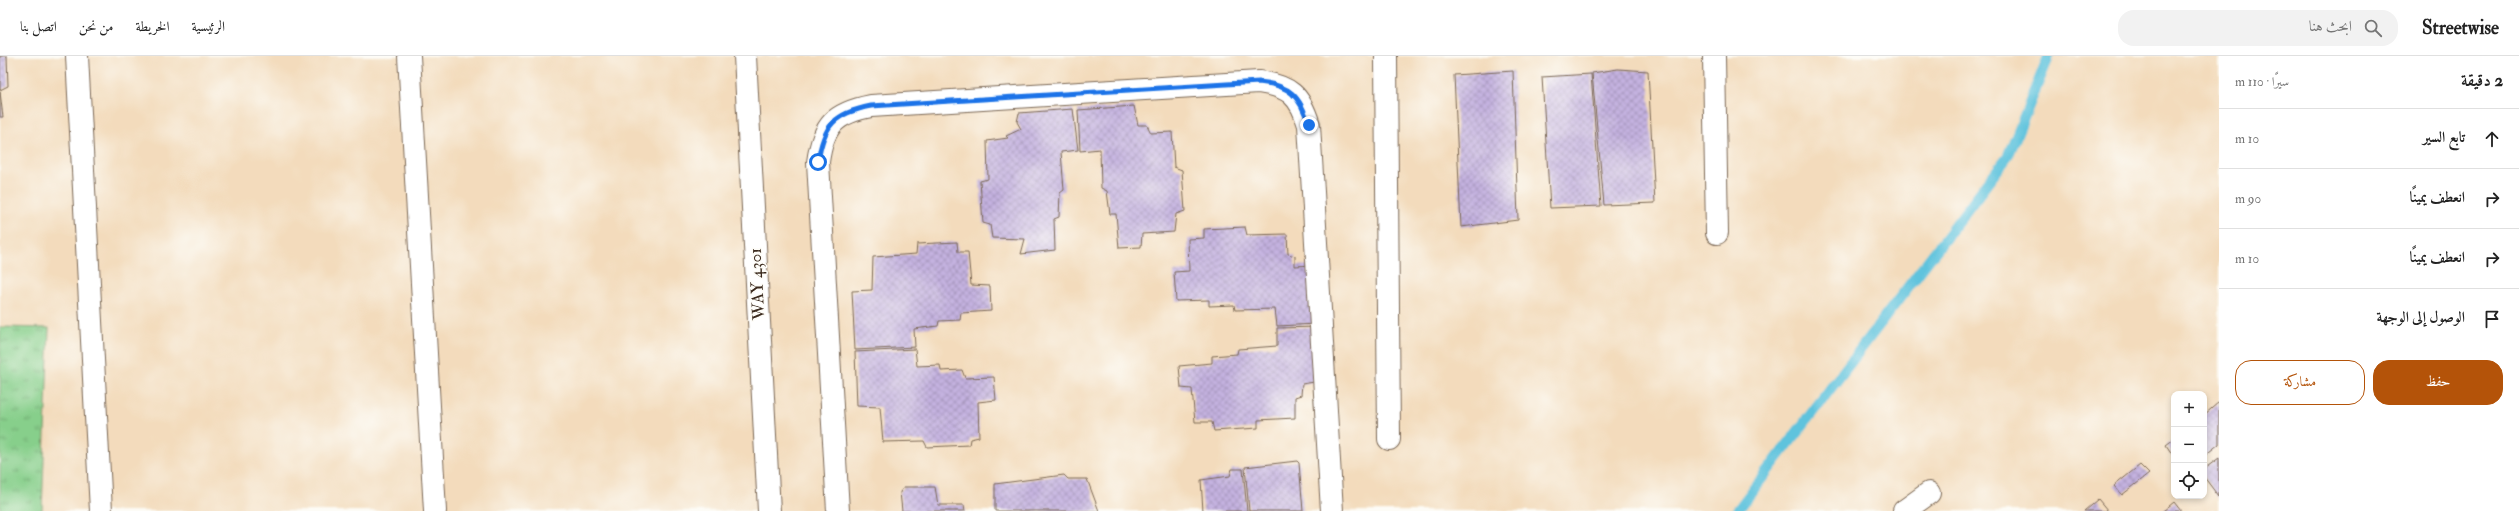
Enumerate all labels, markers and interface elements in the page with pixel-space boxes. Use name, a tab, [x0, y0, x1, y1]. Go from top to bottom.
search box	[2118, 10, 2398, 46]
text: Streetwise	[2422, 16, 2499, 40]
text: ابحث هنا	[2309, 17, 2352, 36]
icon: search	[2362, 17, 2384, 39]
text: اتصل بنا	[20, 18, 57, 35]
text: من نحن	[79, 18, 113, 35]
text: الخريطة	[135, 18, 169, 35]
text: الرئيسية	[191, 18, 225, 35]
text: 2 دقيقة	[2461, 70, 2503, 91]
text: سيرًا · 110 m	[2235, 74, 2289, 90]
route end	[1300, 116, 1318, 134]
text: تابع السير	[2423, 128, 2465, 147]
icon: ahead	[2481, 128, 2503, 150]
text: 10 m	[2235, 131, 2259, 147]
route start	[809, 153, 827, 171]
text: انعطف يمينًا	[2410, 188, 2465, 207]
icon: right	[2481, 188, 2503, 210]
text: 90 m	[2235, 191, 2261, 207]
street label: WAY 4301	[745, 247, 769, 322]
text: انعطف يمينًا	[2410, 248, 2465, 267]
icon: right	[2481, 248, 2503, 270]
text: 10 m	[2235, 251, 2259, 267]
text: الوصول إلى الوجهة	[2377, 308, 2465, 327]
icon: arrive	[2481, 308, 2503, 330]
button: مشاركة	[2235, 360, 2365, 405]
button: حفظ	[2373, 360, 2503, 405]
map controls	[2171, 391, 2207, 499]
button: +	[2171, 391, 2207, 427]
button: −	[2171, 427, 2207, 463]
button: locate	[2171, 463, 2207, 499]

